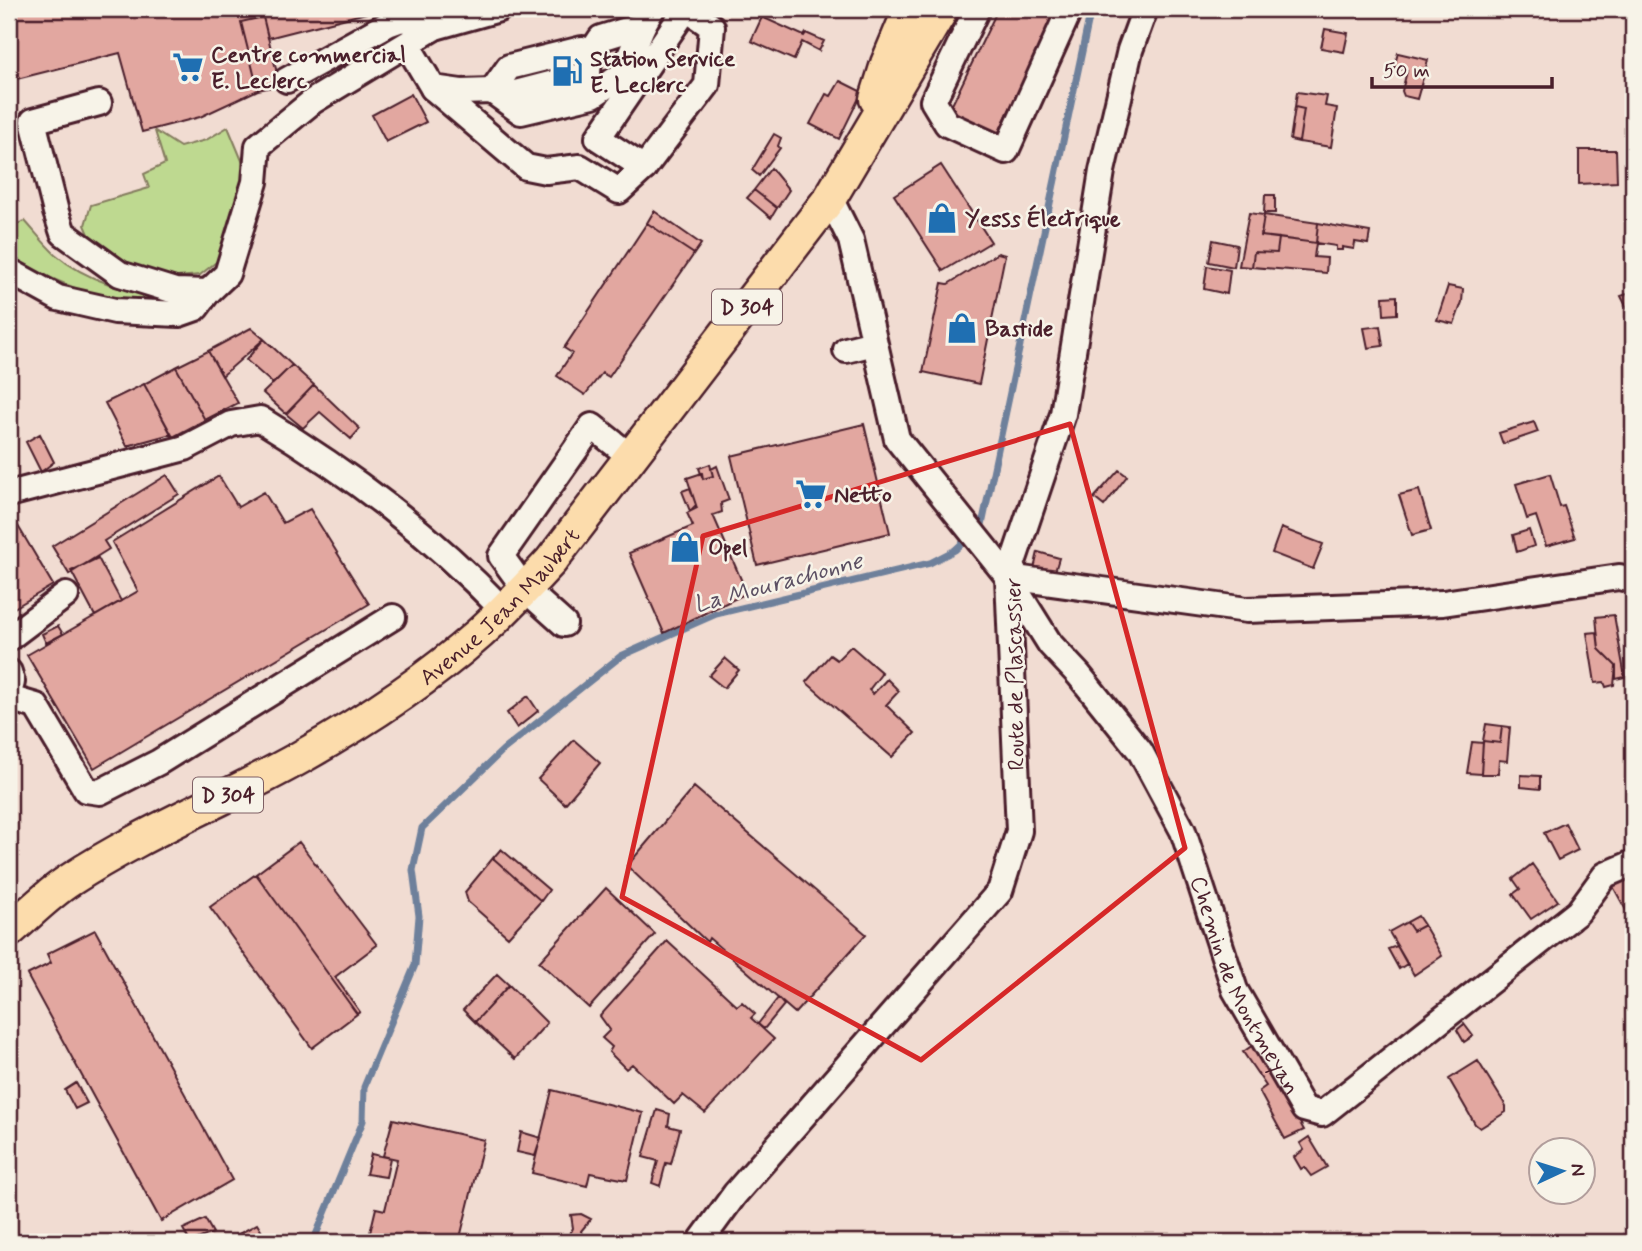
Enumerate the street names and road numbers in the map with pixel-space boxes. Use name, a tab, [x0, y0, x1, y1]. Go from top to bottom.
road number: D 304	[712, 290, 782, 324]
street label: Avenue Jean Maubert	[414, 523, 588, 693]
street label: Route de Plascassier	[999, 577, 1033, 771]
road number: D 304	[193, 778, 263, 812]
street label: Chemin de Montmeyan	[1182, 873, 1306, 1101]

